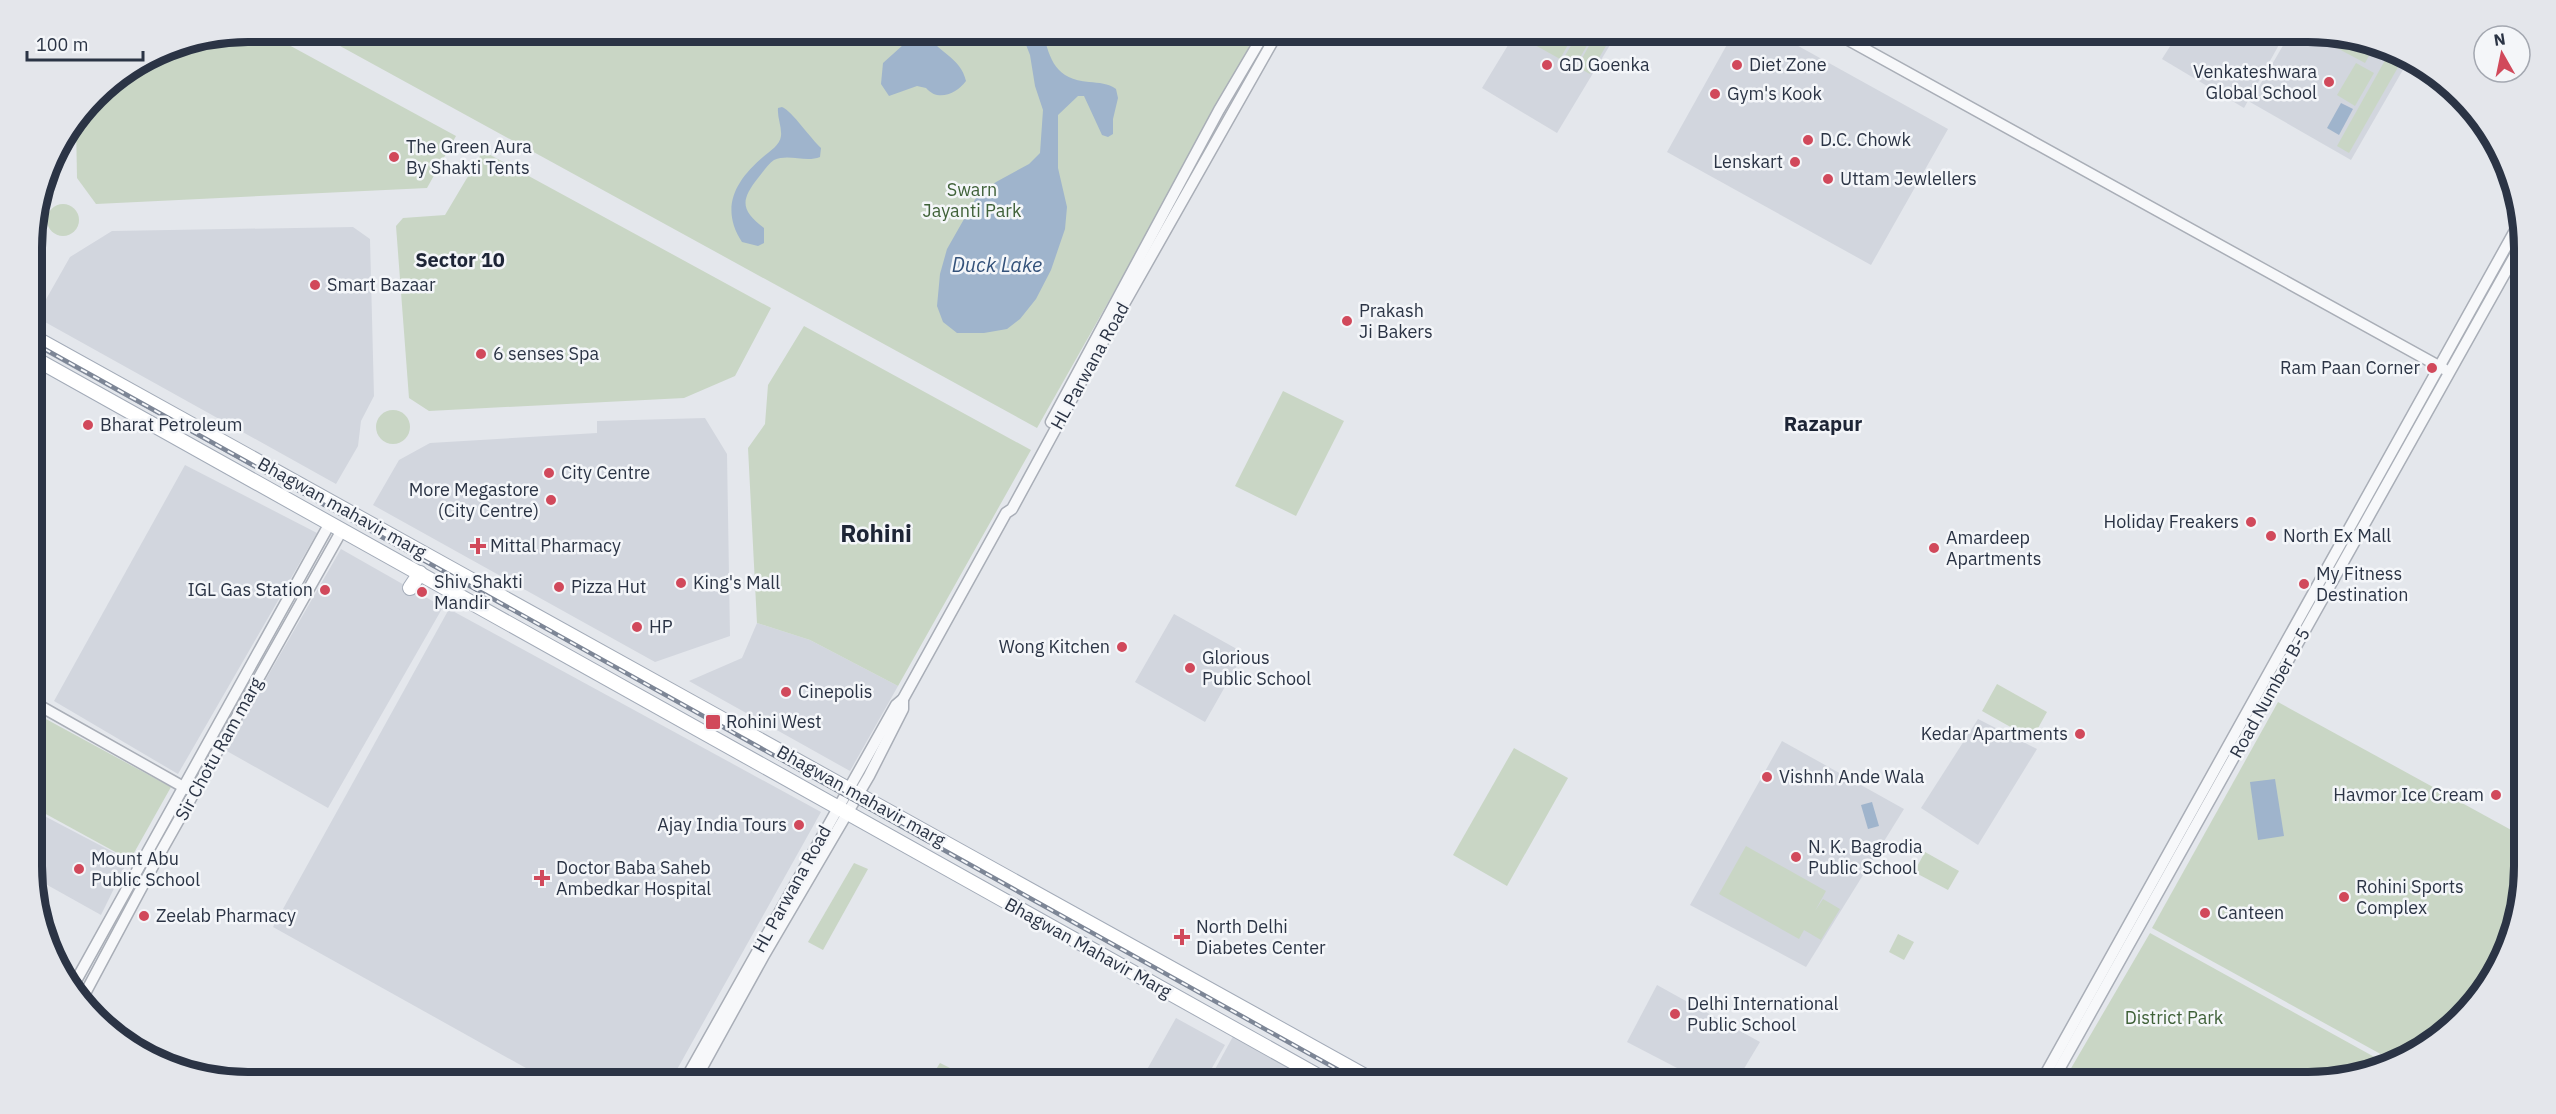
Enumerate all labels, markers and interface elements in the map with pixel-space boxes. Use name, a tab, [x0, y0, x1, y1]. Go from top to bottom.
scale bar	[27, 24, 142, 62]
north arrow	[2472, 24, 2532, 84]
text: N	[2492, 28, 2507, 50]
text: 100 m	[36, 33, 88, 56]
place label: GD Goenka	[1559, 53, 1650, 76]
place label: Diet Zone	[1749, 53, 1827, 76]
marker: GD Goenka	[1540, 58, 1554, 72]
marker: Diet Zone	[1730, 58, 1744, 72]
place label: Venkateshwara Global School	[2193, 60, 2317, 104]
marker: Venkateshwara Global School	[2322, 75, 2336, 89]
place label: Gym's Kook	[1727, 82, 1822, 105]
marker: Gym's Kook	[1708, 87, 1722, 101]
place label: D.C. Chowk	[1820, 128, 1911, 151]
marker: D.C. Chowk	[1801, 133, 1815, 147]
place label: The Green Aura By Shakti Tents	[406, 135, 532, 179]
marker: The Green Aura By Shakti Tents	[387, 150, 401, 164]
place label: Lenskart	[1713, 150, 1783, 173]
marker: Lenskart	[1788, 155, 1802, 169]
place label: Uttam Jewlellers	[1840, 167, 1977, 190]
marker: Uttam Jewlellers	[1821, 172, 1835, 186]
park label: Swarn Jayanti Park	[923, 178, 1022, 222]
district label: Sector 10	[415, 246, 505, 273]
water label: Duck Lake	[952, 251, 1042, 278]
place label: Smart Bazaar	[327, 273, 436, 296]
marker: Smart Bazaar	[308, 278, 322, 292]
street label: HL Parwana Road	[1045, 298, 1134, 433]
place label: Prakash Ji Bakers	[1359, 299, 1433, 343]
marker: Prakash Ji Bakers	[1340, 314, 1354, 328]
place label: 6 senses Spa	[493, 342, 599, 365]
marker: 6 senses Spa	[474, 347, 488, 361]
place label: Ram Paan Corner	[2280, 356, 2420, 379]
marker: Ram Paan Corner	[2425, 361, 2439, 375]
district label: Razapur	[1784, 410, 1862, 437]
place label: Bharat Petroleum	[100, 413, 242, 436]
marker: Bharat Petroleum	[81, 418, 95, 432]
street label: Bhagwan mahavir marg	[254, 452, 431, 564]
place label: City Centre	[561, 461, 650, 484]
marker: City Centre	[542, 466, 556, 480]
place label: More Megastore (City Centre)	[409, 478, 539, 522]
marker: More Megastore (City Centre)	[544, 493, 558, 507]
place label: Holiday Freakers	[2103, 510, 2239, 533]
marker: Holiday Freakers	[2244, 515, 2258, 529]
district label: Rohini	[840, 517, 912, 549]
place label: North Ex Mall	[2283, 524, 2391, 547]
place label: Amardeep Apartments	[1946, 526, 2042, 570]
marker: North Ex Mall	[2264, 529, 2278, 543]
place label: Mittal Pharmacy	[490, 534, 621, 557]
marker: Mittal Pharmacy	[471, 539, 485, 553]
marker: Amardeep Apartments	[1927, 541, 1941, 555]
place label: My Fitness Destination	[2316, 562, 2408, 606]
place label: Shiv Shakti Mandir	[434, 570, 523, 614]
place label: King's Mall	[693, 571, 780, 594]
place label: Pizza Hut	[571, 575, 646, 598]
marker: King's Mall	[674, 576, 688, 590]
marker: My Fitness Destination	[2297, 577, 2311, 591]
place label: IGL Gas Station	[187, 578, 313, 601]
marker: Pizza Hut	[552, 580, 566, 594]
marker: IGL Gas Station	[318, 583, 332, 597]
marker: Shiv Shakti Mandir	[415, 585, 429, 599]
place label: HP	[649, 615, 673, 638]
marker: HP	[630, 620, 644, 634]
street label: Road Number B-5	[2224, 624, 2315, 762]
place label: Wong Kitchen	[999, 635, 1110, 658]
marker: Wong Kitchen	[1115, 640, 1129, 654]
place label: Glorious Public School	[1202, 646, 1311, 690]
marker: Glorious Public School	[1183, 661, 1197, 675]
street label: Sir Chotu Ram marg	[170, 673, 268, 824]
place label: Cinepolis	[798, 680, 872, 703]
marker: Cinepolis	[779, 685, 793, 699]
place label: Rohini West	[726, 710, 822, 733]
marker: Rohini West	[704, 713, 722, 731]
place label: Kedar Apartments	[1921, 722, 2068, 745]
marker: Kedar Apartments	[2073, 727, 2087, 741]
street label: Bhagwan mahavir marg	[773, 740, 950, 852]
place label: Vishnh Ande Wala	[1779, 765, 1925, 788]
marker: Vishnh Ande Wala	[1760, 770, 1774, 784]
place label: Havmor Ice Cream	[2333, 783, 2484, 806]
marker: Havmor Ice Cream	[2489, 788, 2503, 802]
place label: Ajay India Tours	[657, 813, 787, 836]
marker: Ajay India Tours	[792, 818, 806, 832]
street label: HL Parwana Road	[747, 821, 836, 956]
place label: N. K. Bagrodia Public School	[1808, 835, 1923, 879]
place label: Mount Abu Public School	[91, 847, 200, 891]
marker: N. K. Bagrodia Public School	[1789, 850, 1803, 864]
place label: Doctor Baba Saheb Ambedkar Hospital	[556, 856, 711, 900]
marker: Mount Abu Public School	[72, 862, 86, 876]
marker: Doctor Baba Saheb Ambedkar Hospital	[533, 869, 551, 887]
place label: Rohini Sports Complex	[2356, 875, 2464, 919]
marker: Rohini Sports Complex	[2337, 890, 2351, 904]
street label: Bhagwan Mahavir Marg	[1001, 892, 1176, 1003]
place label: Canteen	[2217, 901, 2284, 924]
place label: Zeelab Pharmacy	[156, 904, 296, 927]
marker: Canteen	[2198, 906, 2212, 920]
marker: Zeelab Pharmacy	[137, 909, 151, 923]
place label: North Delhi Diabetes Center	[1196, 915, 1326, 959]
marker: North Delhi Diabetes Center	[1173, 928, 1191, 946]
place label: Delhi International Public School	[1687, 992, 1839, 1036]
park label: District Park	[2125, 1006, 2224, 1029]
marker: Delhi International Public School	[1668, 1007, 1682, 1021]

